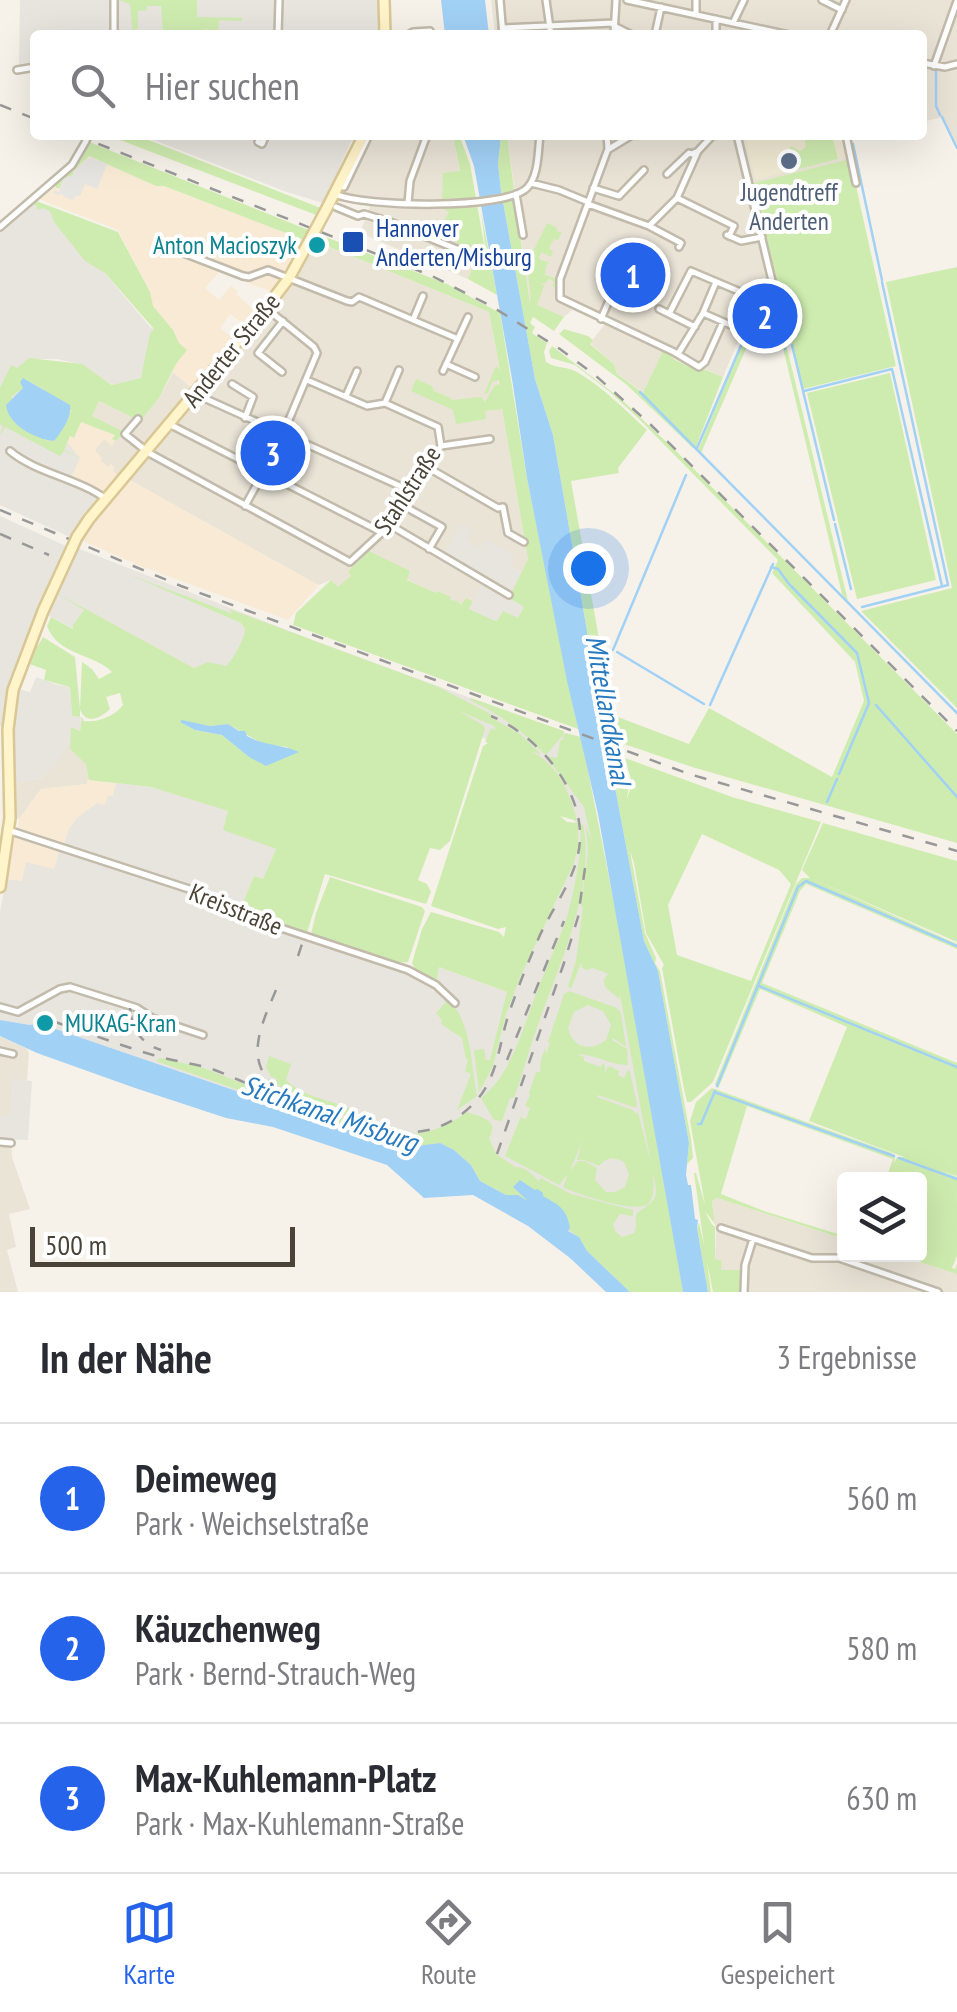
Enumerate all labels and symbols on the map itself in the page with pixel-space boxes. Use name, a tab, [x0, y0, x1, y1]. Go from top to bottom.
marker: Jugendtreff Anderten	[778, 150, 800, 172]
place label: Jugendtreff Anderten	[740, 176, 839, 237]
place label: Hannover Anderten/Misburg	[376, 212, 532, 273]
place label: Anton Macioszyk	[153, 229, 297, 261]
marker: Hannover Anderten/Misburg	[340, 229, 366, 255]
marker: Anton Macioszyk	[306, 234, 328, 256]
pin: 1	[600, 238, 666, 312]
pin: 2	[732, 278, 798, 354]
street label: Anderter Straße	[175, 286, 287, 414]
pin: 3	[240, 416, 306, 490]
street label: Stahlstraße	[367, 440, 447, 540]
your location	[563, 543, 614, 594]
water label: Mittellandkanal	[578, 632, 641, 790]
street label: Kreisstraße	[185, 876, 287, 942]
place label: MUKAG-Kran	[65, 1007, 176, 1039]
marker: MUKAG-Kran	[34, 1012, 56, 1034]
water label: Stichkanal Misburg	[237, 1066, 425, 1161]
scale bar	[30, 1222, 295, 1266]

